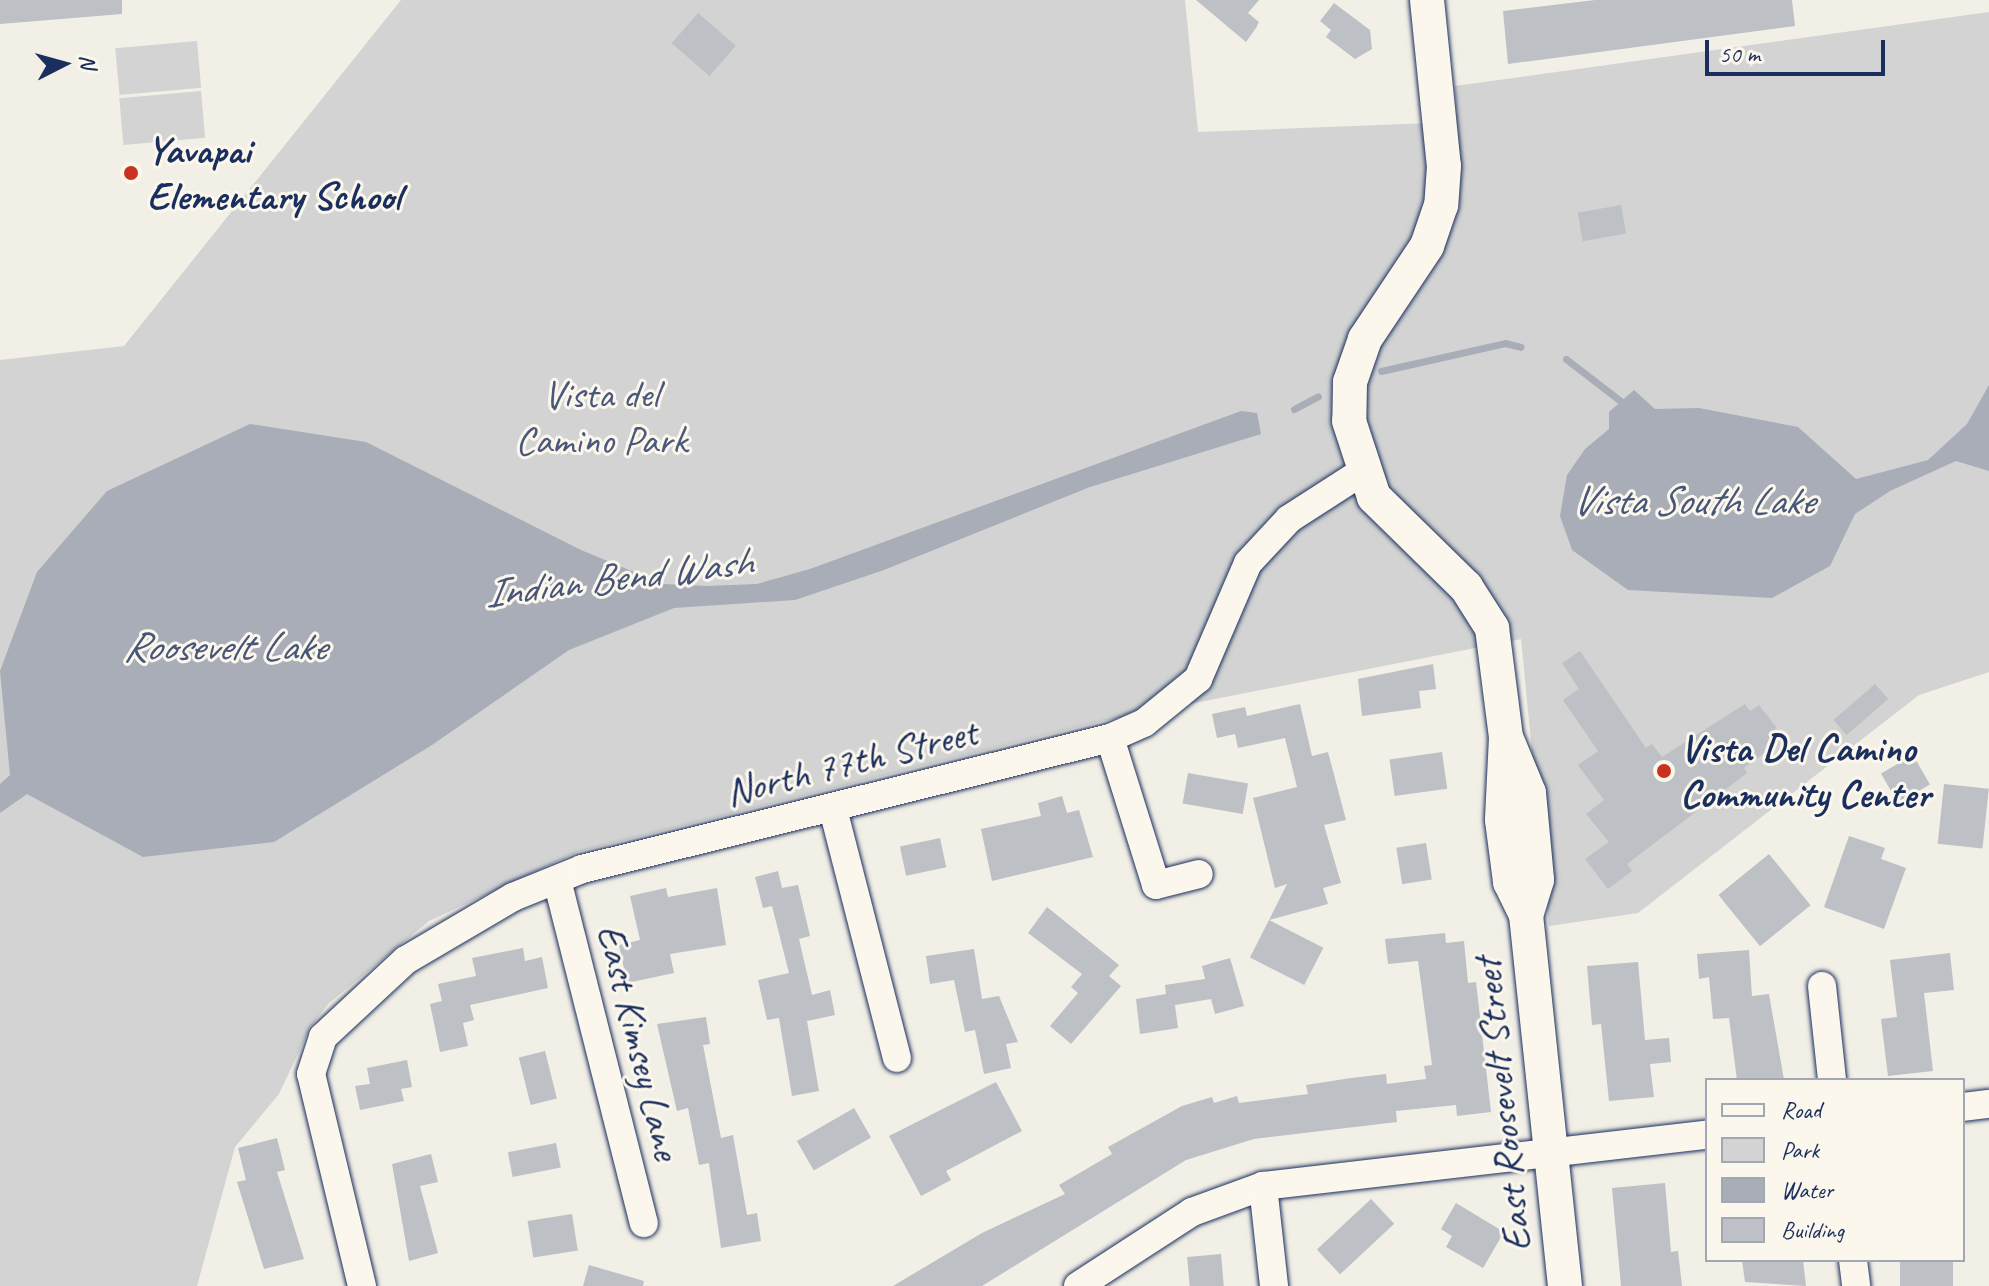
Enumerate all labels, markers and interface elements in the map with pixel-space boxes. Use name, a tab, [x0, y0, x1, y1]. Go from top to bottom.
north arrow	[24, 24, 104, 104]
scale bar	[1709, 24, 1889, 74]
text: 50 m	[1719, 39, 1760, 69]
text: N	[73, 53, 103, 70]
place label: Yavapai Elementary School	[147, 126, 401, 220]
marker: Yavapai Elementary School	[122, 164, 140, 182]
park label: Vista del Camino Park	[515, 370, 687, 464]
water label: Vista South Lake	[1571, 476, 1813, 526]
water label: Indian Bend Wash	[482, 537, 754, 619]
water label: Roosevelt Lake	[122, 622, 326, 672]
street label: North 77th Street	[720, 708, 982, 816]
place label: Vista Del Camino Community Center	[1680, 724, 1930, 818]
marker: Vista Del Camino Community Center	[1655, 762, 1673, 780]
street label: East Kimsey Lane	[587, 919, 691, 1165]
street label: East Roosevelt Street	[1463, 956, 1541, 1254]
legend	[1705, 1078, 1965, 1262]
text: Road	[1781, 1095, 1821, 1125]
text: Park	[1781, 1135, 1819, 1165]
text: Water	[1781, 1175, 1833, 1205]
text: Building	[1781, 1215, 1844, 1245]

